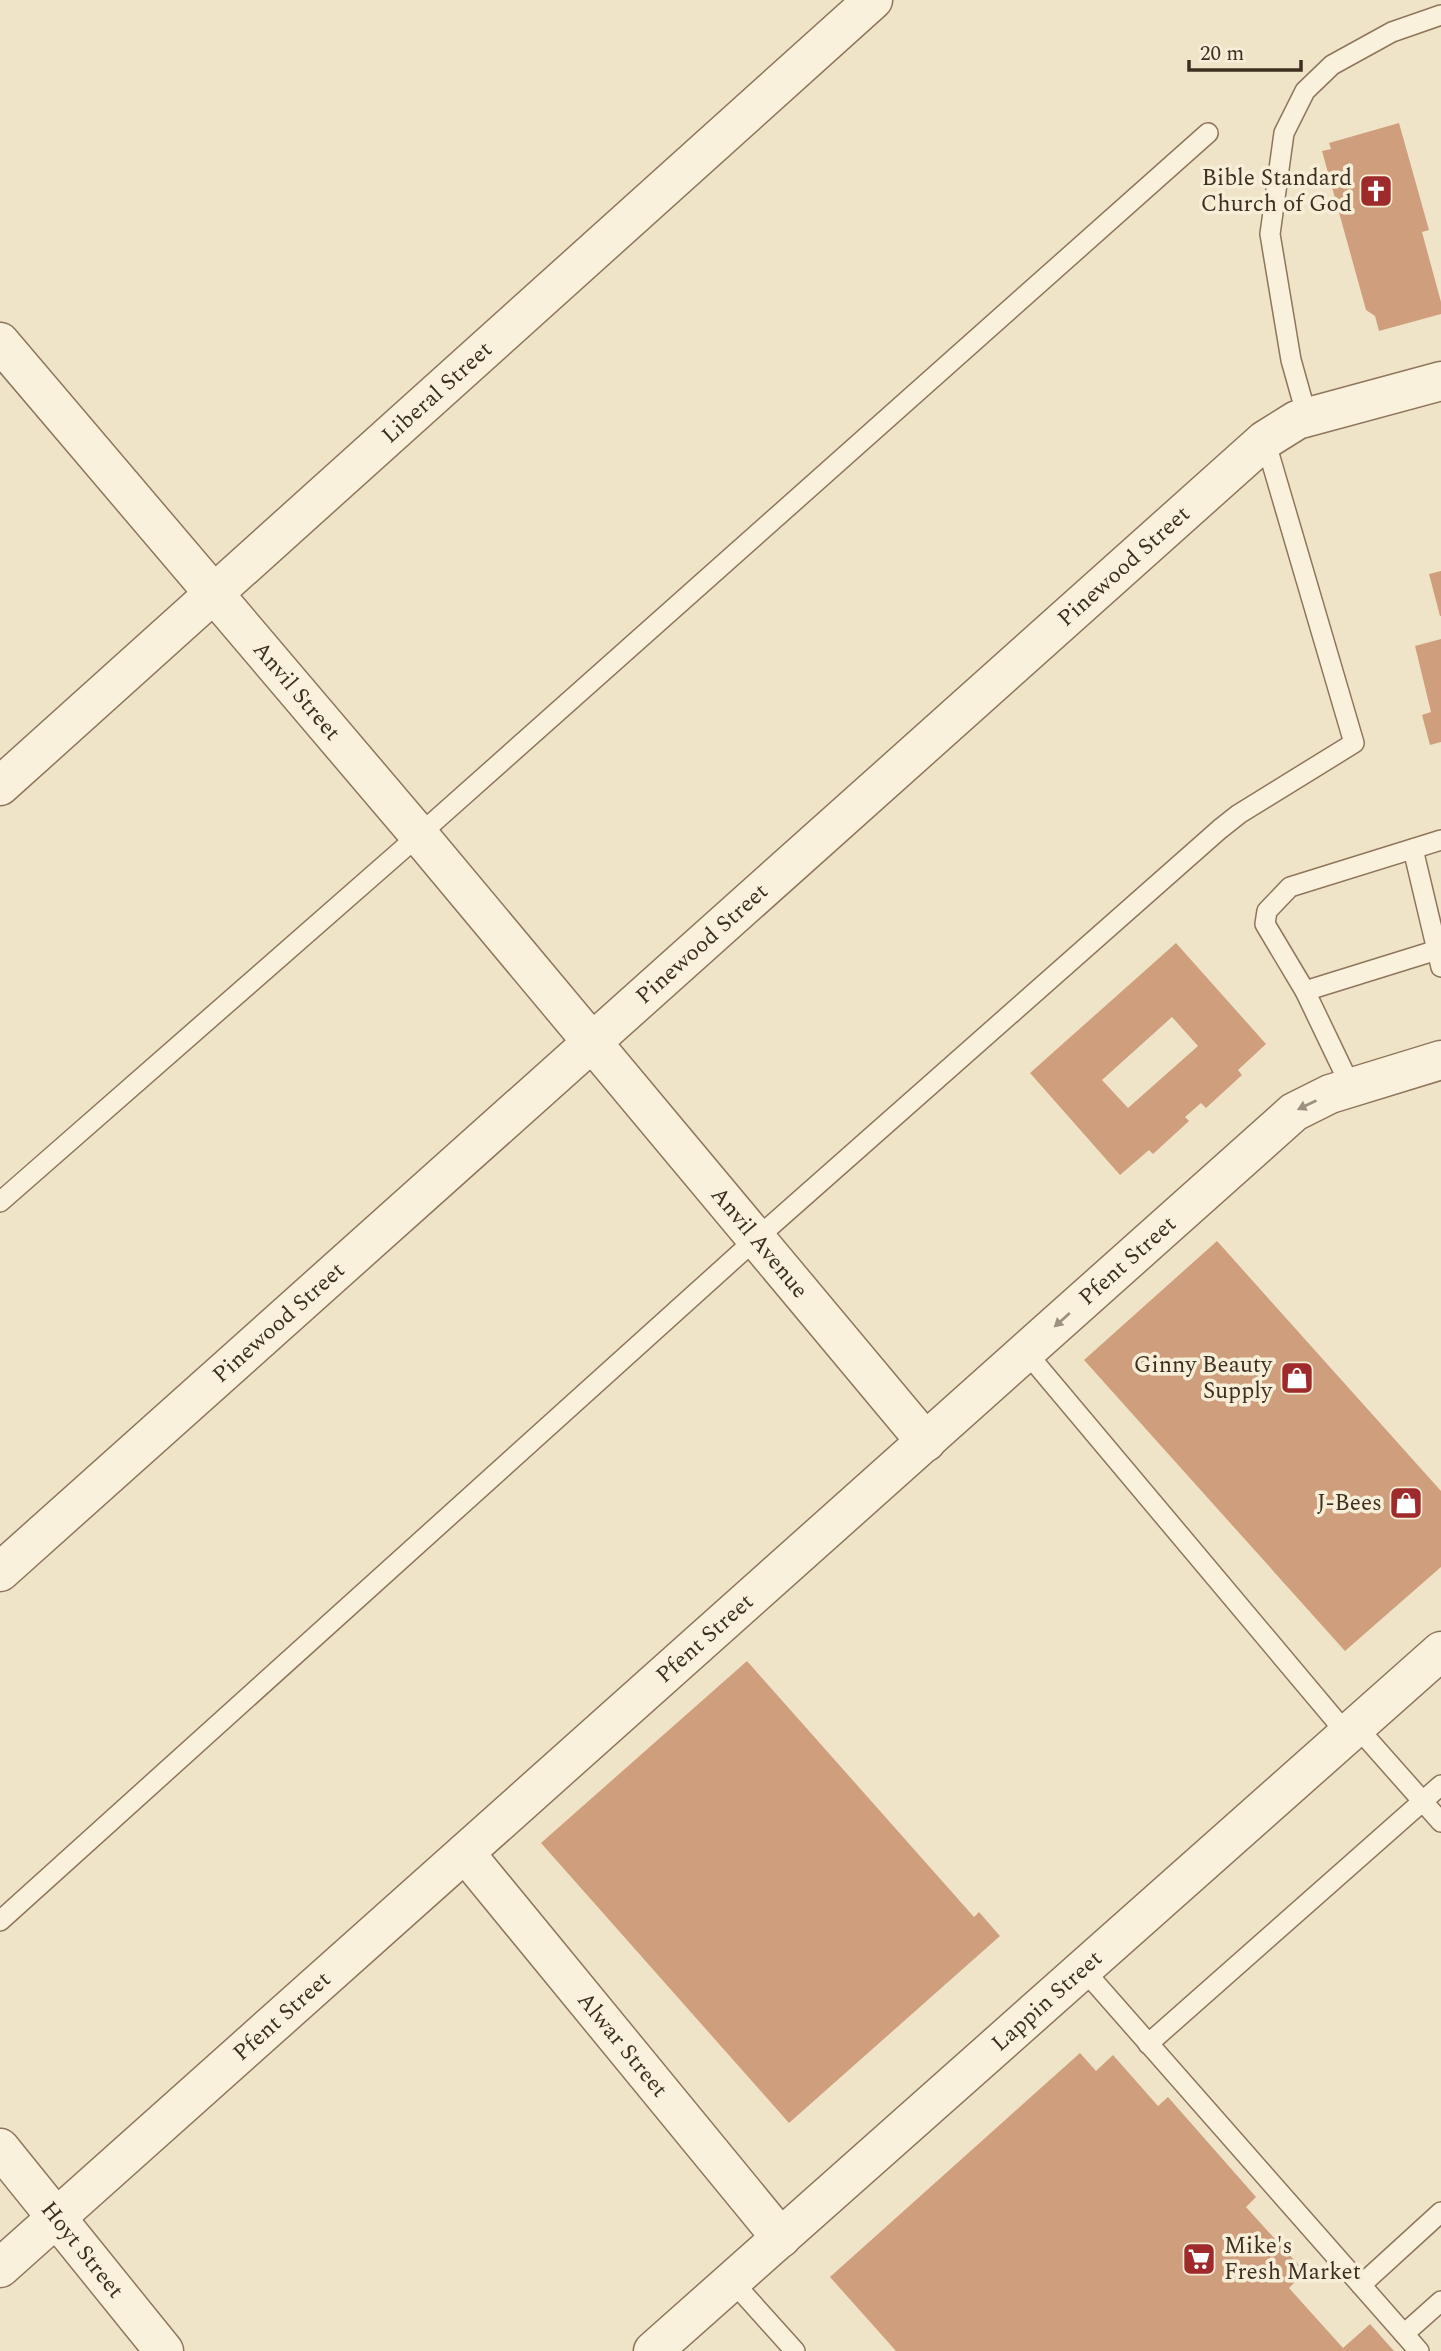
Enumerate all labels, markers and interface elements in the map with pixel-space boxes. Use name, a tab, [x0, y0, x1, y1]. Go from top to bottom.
scale bar	[1189, 28, 1301, 72]
text: 20 m	[1200, 38, 1244, 70]
place label: Bible Standard Church of God	[1201, 161, 1352, 222]
church icon: Bible Standard Church of God	[1357, 172, 1395, 210]
street label: Liberal Street	[374, 333, 500, 452]
street label: Pinewood Street	[1050, 497, 1198, 635]
street label: Anvil Street	[244, 633, 349, 749]
street label: Pinewood Street	[628, 875, 776, 1013]
one-way arrow	[1297, 1100, 1317, 1111]
street label: Anvil Avenue	[702, 1179, 817, 1306]
street label: Pfent Street	[1071, 1207, 1184, 1314]
street label: Pinewood Street	[204, 1254, 353, 1392]
one-way arrow	[1054, 1311, 1071, 1327]
place label: Ginny Beauty Supply	[1134, 1348, 1273, 1409]
shop icon: Ginny Beauty Supply	[1278, 1359, 1316, 1397]
shop icon: J-Bees	[1387, 1484, 1425, 1522]
place label: J-Bees	[1317, 1486, 1382, 1521]
street label: Pfent Street	[648, 1585, 762, 1692]
street label: Lappin Street	[984, 1942, 1110, 2060]
street label: Pfent Street	[225, 1963, 339, 2070]
street label: Alwar Street	[568, 1984, 676, 2105]
street label: Hoyt Street	[32, 2194, 133, 2306]
place label: Mike's Fresh Market	[1224, 2229, 1361, 2290]
supermarket icon: Mike's Fresh Market	[1180, 2240, 1218, 2278]

